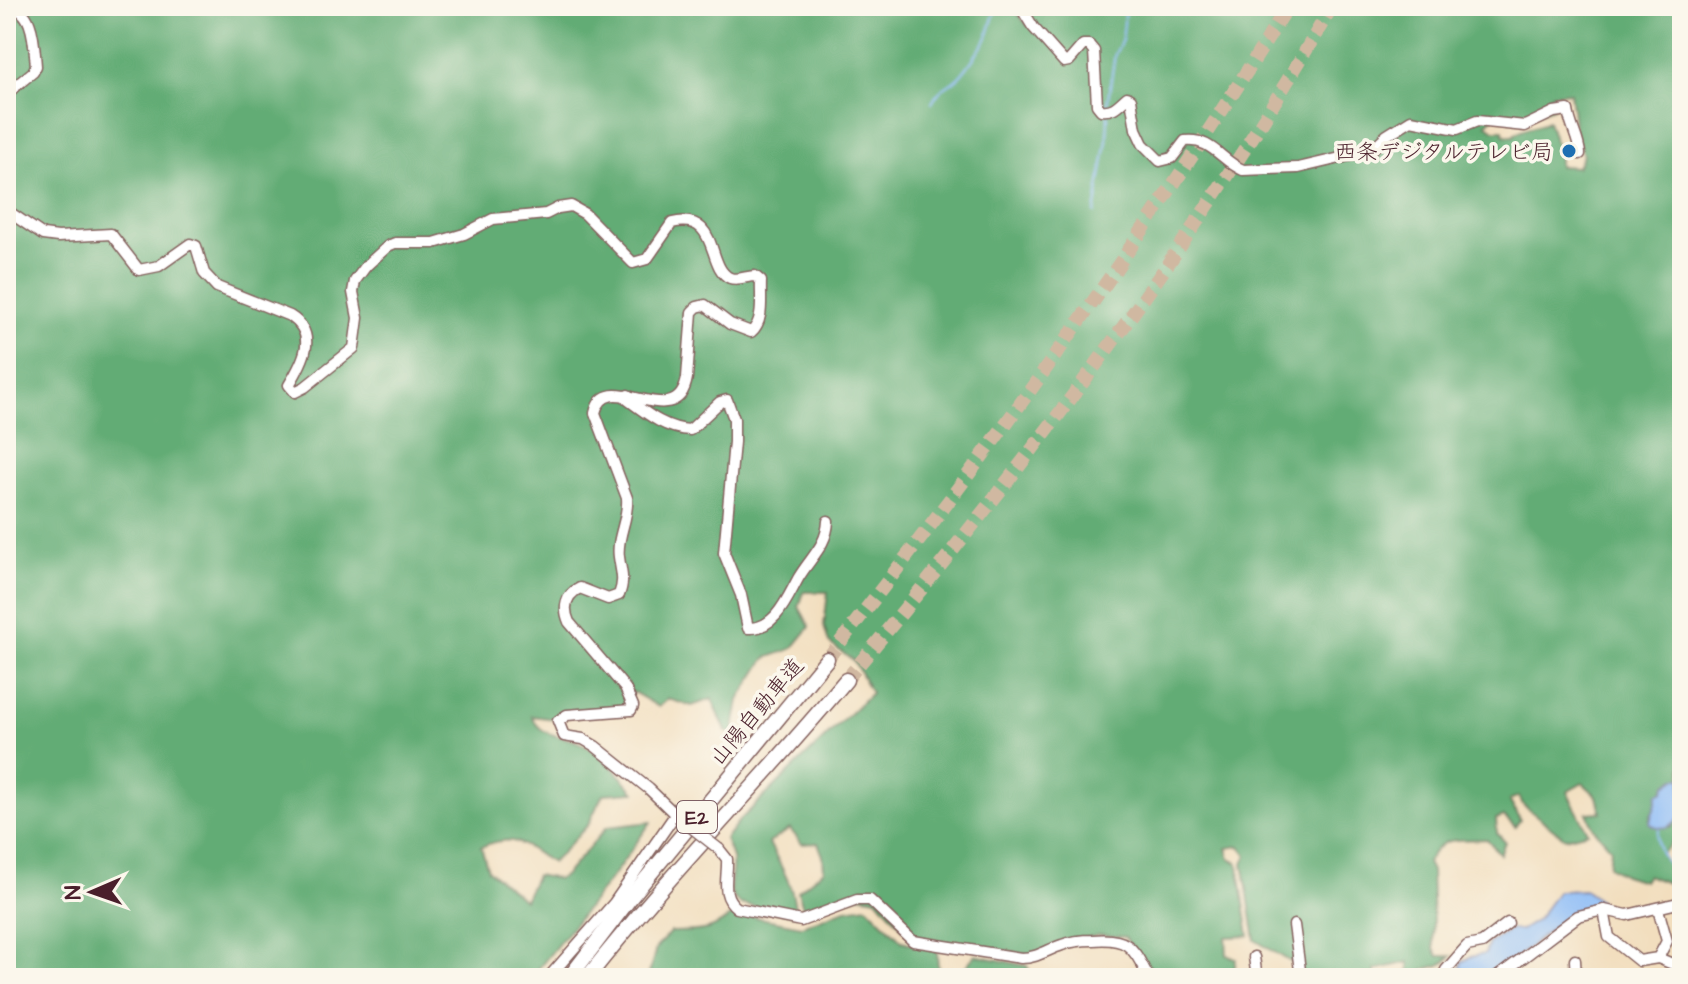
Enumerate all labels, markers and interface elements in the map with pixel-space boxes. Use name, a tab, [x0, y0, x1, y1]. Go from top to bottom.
place label: 西条デジタルテレビ局	[1334, 137, 1553, 168]
marker: 西条デジタルテレビ局	[1560, 142, 1578, 160]
street label: 山陽自動車道	[703, 651, 811, 772]
road number: E2	[677, 801, 717, 833]
north arrow	[52, 852, 132, 932]
text: N	[58, 885, 89, 900]

